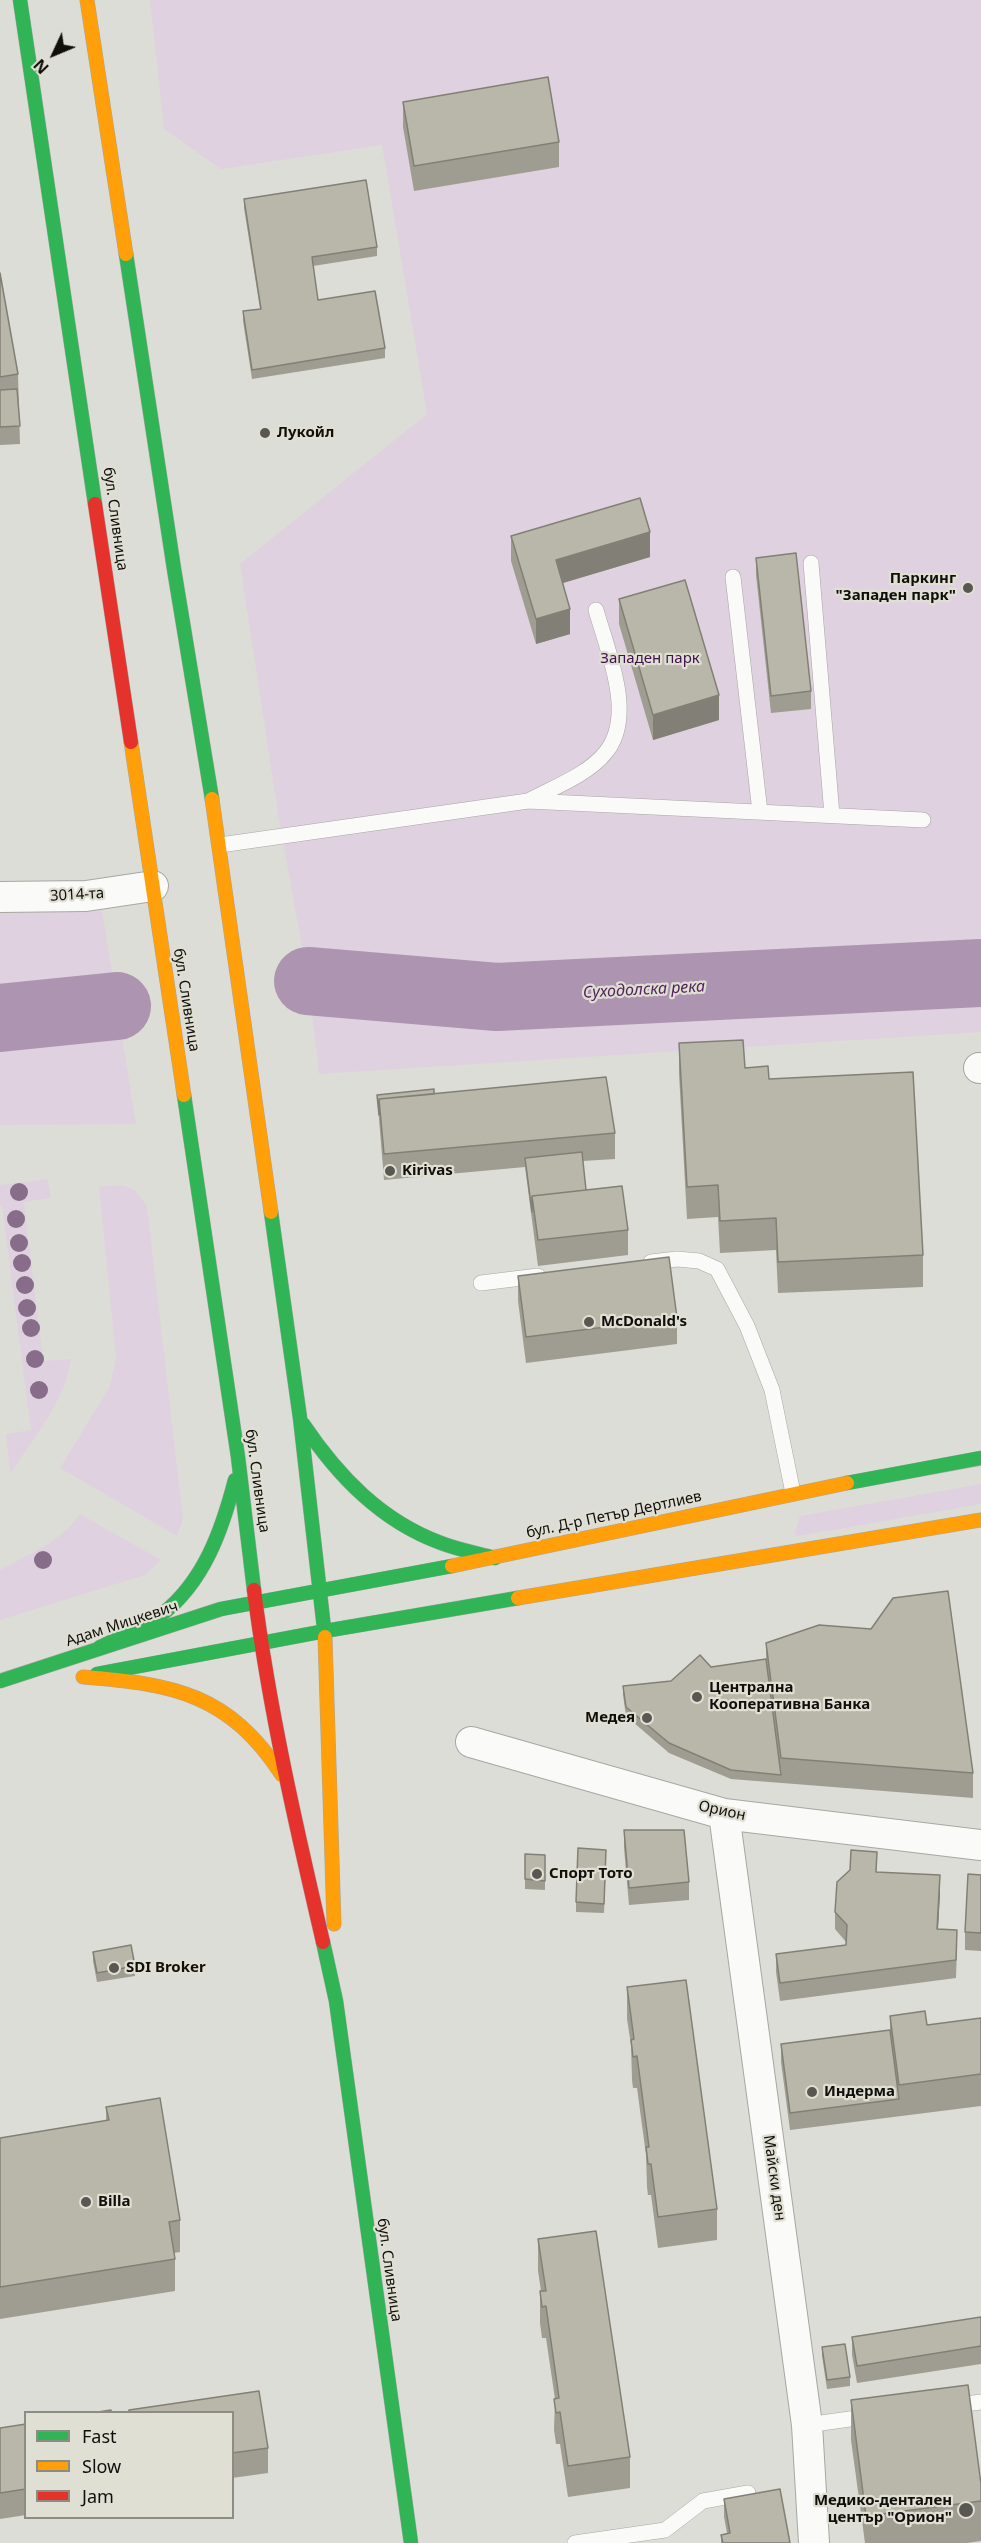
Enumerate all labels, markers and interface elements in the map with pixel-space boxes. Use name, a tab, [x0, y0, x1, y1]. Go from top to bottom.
north arrow	[24, 24, 84, 84]
text: N	[29, 54, 53, 79]
place label: Лукойл	[277, 424, 334, 442]
marker: Лукойл	[258, 426, 272, 440]
street label: бул. Сливница	[99, 466, 131, 572]
place label: Паркинг "Западен парк"	[836, 570, 956, 605]
marker: Паркинг "Западен парк"	[961, 581, 975, 595]
park label: Западен парк	[600, 650, 700, 668]
street label: 3014-та	[49, 885, 105, 905]
street label: бул. Сливница	[169, 947, 203, 1053]
water label: Суходолска река	[583, 977, 705, 1003]
place label: Kirivas	[402, 1162, 453, 1180]
marker: Kirivas	[383, 1164, 397, 1178]
place label: McDonald's	[601, 1313, 687, 1331]
marker: McDonald's	[582, 1315, 596, 1329]
street label: бул. Сливница	[241, 1428, 273, 1534]
street label: бул. Д-р Петър Дертлиев	[525, 1488, 703, 1542]
street label: Адам Мицкевич	[64, 1597, 180, 1651]
place label: Централна Кооперативна Банка	[709, 1679, 870, 1714]
marker: Централна Кооперативна Банка	[690, 1690, 704, 1704]
place label: Медея	[585, 1709, 635, 1727]
marker: Медея	[640, 1711, 654, 1725]
street label: Орион	[697, 1797, 747, 1825]
place label: Спорт Тото	[549, 1865, 633, 1883]
marker: Спорт Тото	[530, 1867, 544, 1881]
place label: SDI Broker	[126, 1959, 206, 1977]
marker: SDI Broker	[107, 1961, 121, 1975]
place label: Индерма	[824, 2083, 895, 2101]
marker: Индерма	[805, 2085, 819, 2099]
street label: Майски ден	[759, 2134, 789, 2222]
place label: Billa	[98, 2193, 130, 2211]
marker: Billa	[79, 2195, 93, 2209]
street label: бул. Сливница	[373, 2217, 405, 2323]
legend	[24, 2411, 234, 2519]
text: Fast	[82, 2424, 117, 2448]
text: Slow	[82, 2454, 121, 2478]
text: Jam	[82, 2484, 114, 2508]
place label: Медико-дентален център "Орион"	[814, 2492, 952, 2527]
marker: Медико-дентален център "Орион"	[957, 2501, 975, 2519]

